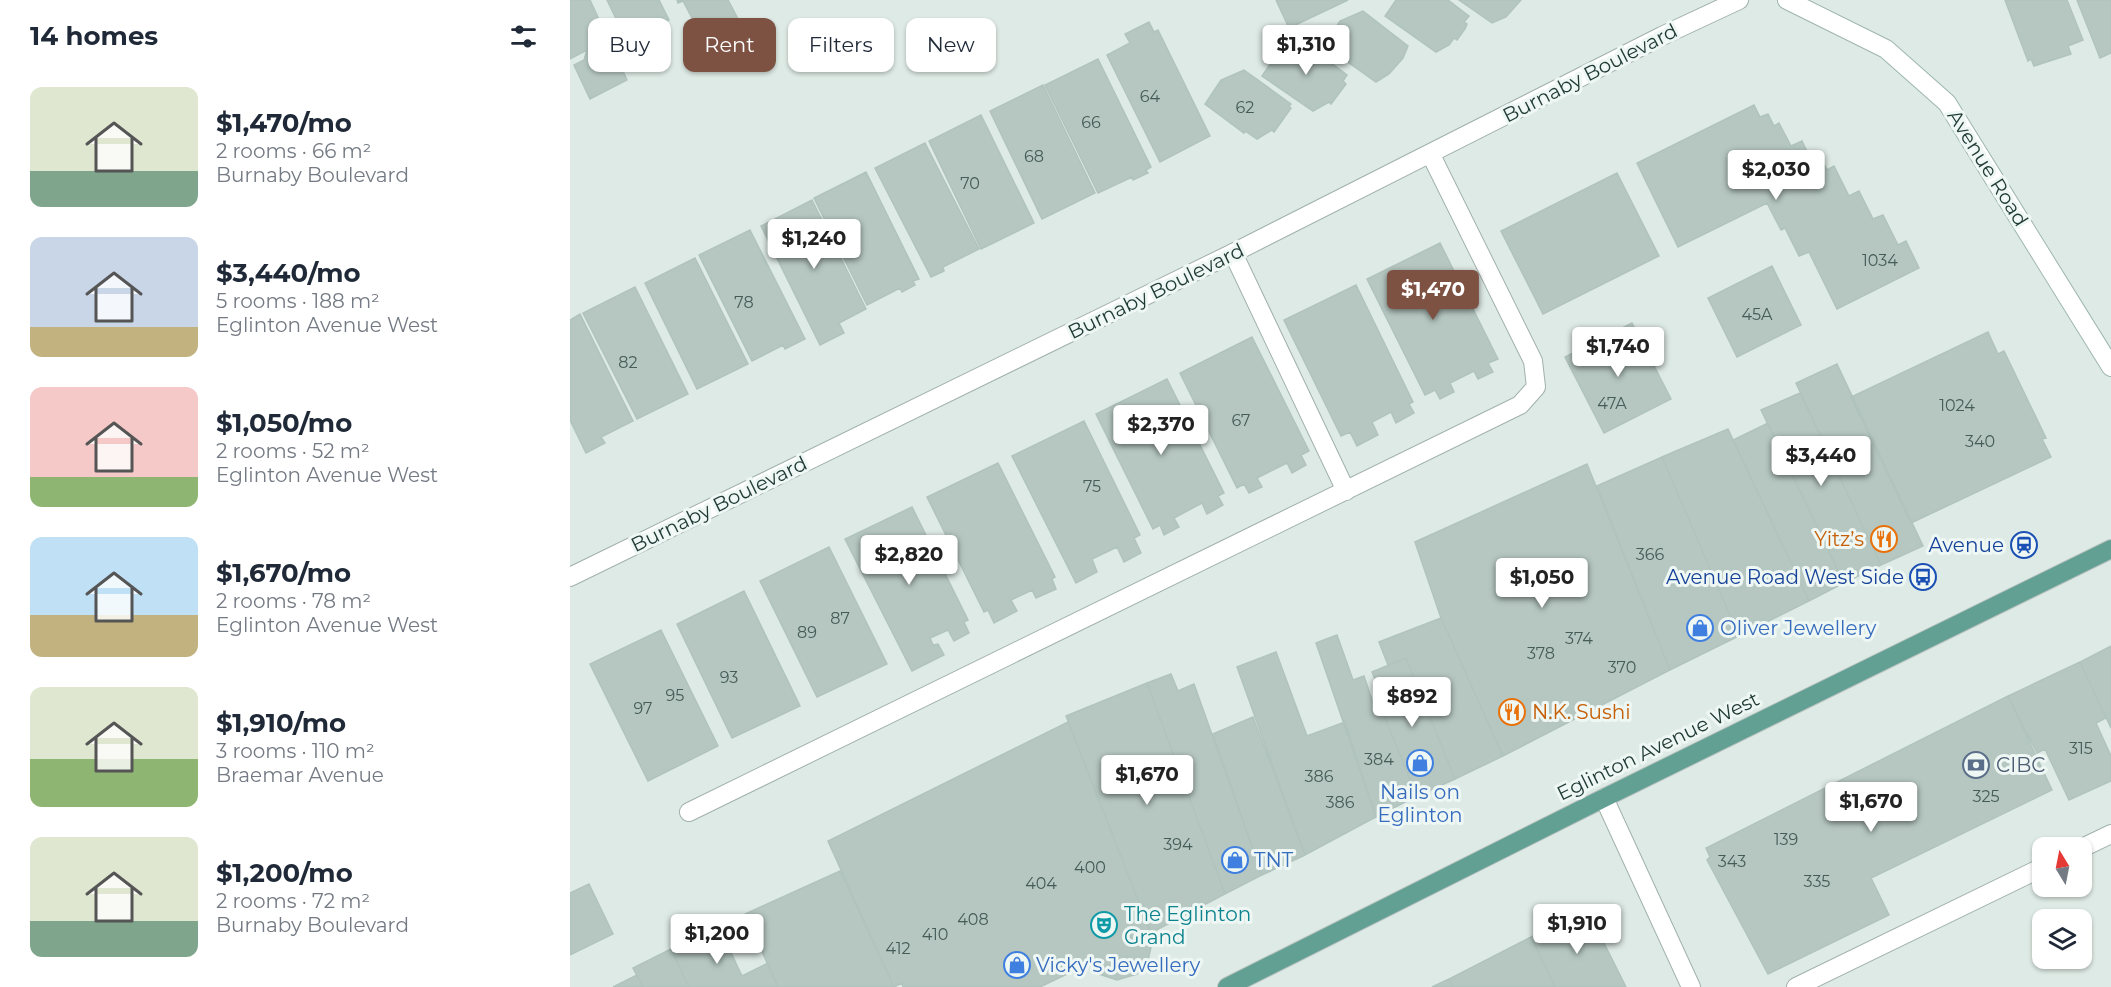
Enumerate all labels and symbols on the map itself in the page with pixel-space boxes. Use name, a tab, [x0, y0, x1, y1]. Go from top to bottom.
street label: Burnaby Boulevard	[1499, 19, 1681, 127]
pin: $1,310	[1257, 25, 1355, 76]
house number: 64	[1140, 87, 1161, 106]
house number: 62	[1236, 98, 1254, 117]
street label: Avenue Road	[1943, 105, 2033, 231]
house number: 66	[1081, 113, 1101, 132]
house number: 68	[1024, 147, 1044, 166]
pin: $2,030	[1727, 150, 1825, 201]
house number: 70	[960, 174, 980, 193]
pin: $1,240	[765, 219, 863, 270]
street label: Burnaby Boulevard	[1064, 238, 1248, 344]
house number: 1034	[1862, 251, 1898, 270]
pin: $1,470	[1384, 270, 1482, 321]
house number: 78	[734, 293, 754, 312]
house number: 45A	[1741, 305, 1773, 324]
pin: $1,740	[1569, 327, 1667, 378]
house number: 82	[618, 353, 638, 372]
house number: 47A	[1597, 394, 1627, 413]
house number: 1024	[1939, 396, 1975, 415]
pin: $2,370	[1112, 405, 1210, 456]
house number: 67	[1231, 411, 1251, 430]
house number: 340	[1965, 432, 1995, 451]
pin: $3,440	[1772, 436, 1870, 487]
street label: Burnaby Boulevard	[627, 451, 811, 557]
house number: 75	[1083, 477, 1101, 496]
restaurant icon: Yitz’s	[1869, 524, 1899, 554]
place label: Yitz’s	[1814, 527, 1864, 551]
station icon: Avenue	[2009, 530, 2039, 560]
place label: Avenue	[1929, 533, 2004, 557]
pin: $2,820	[860, 535, 958, 586]
house number: 366	[1636, 545, 1665, 564]
pin: $1,050	[1493, 558, 1591, 609]
bus stop icon: Avenue Road West Side	[1908, 562, 1938, 592]
place label: Avenue Road West Side	[1666, 565, 1904, 589]
house number: 87	[830, 609, 850, 628]
shop icon: Oliver Jewellery	[1685, 613, 1715, 643]
place label: Oliver Jewellery	[1720, 616, 1876, 640]
house number: 89	[797, 623, 817, 642]
house number: 374	[1565, 629, 1593, 648]
house number: 378	[1527, 644, 1555, 663]
house number: 370	[1608, 658, 1636, 677]
house number: 93	[720, 668, 738, 687]
pin: $892	[1376, 677, 1448, 728]
house number: 95	[666, 686, 684, 705]
street label: Eglinton Avenue West	[1553, 687, 1763, 805]
restaurant icon: N.K. Sushi	[1497, 697, 1527, 727]
house number: 97	[633, 699, 653, 718]
place label: N.K. Sushi	[1532, 700, 1631, 724]
house number: 315	[2069, 739, 2093, 758]
shop icon: Nails on Eglinton	[1405, 748, 1435, 778]
house number: 384	[1364, 750, 1394, 769]
bank icon: CIBC	[1961, 750, 1991, 780]
place label: CIBC	[1996, 753, 2045, 777]
pin: $1,670	[1098, 755, 1196, 806]
house number: 386	[1305, 767, 1334, 786]
place label: Nails on Eglinton	[1377, 780, 1463, 827]
pin: $1,670	[1822, 782, 1920, 833]
house number: 325	[1972, 787, 2000, 806]
house number: 386	[1326, 793, 1355, 812]
house number: 139	[1774, 830, 1798, 849]
house number: 394	[1163, 835, 1193, 854]
north arrow	[2032, 837, 2092, 897]
shop icon: TNT	[1220, 845, 1250, 875]
place label: TNT	[1254, 848, 1294, 872]
house number: 343	[1718, 852, 1746, 871]
house number: 400	[1074, 858, 1106, 877]
house number: 335	[1804, 872, 1830, 891]
house number: 404	[1025, 874, 1057, 893]
place label: The Eglinton Grand	[1124, 902, 1251, 949]
pin: $1,910	[1528, 904, 1626, 955]
house number: 408	[957, 910, 989, 929]
theatre icon: The Eglinton Grand	[1089, 910, 1119, 940]
pin: $1,200	[668, 914, 766, 965]
house number: 410	[922, 925, 948, 944]
house number: 412	[885, 939, 911, 958]
shop icon: Vicky's Jewellery	[1002, 950, 1032, 980]
place label: Vicky's Jewellery	[1036, 953, 1200, 977]

